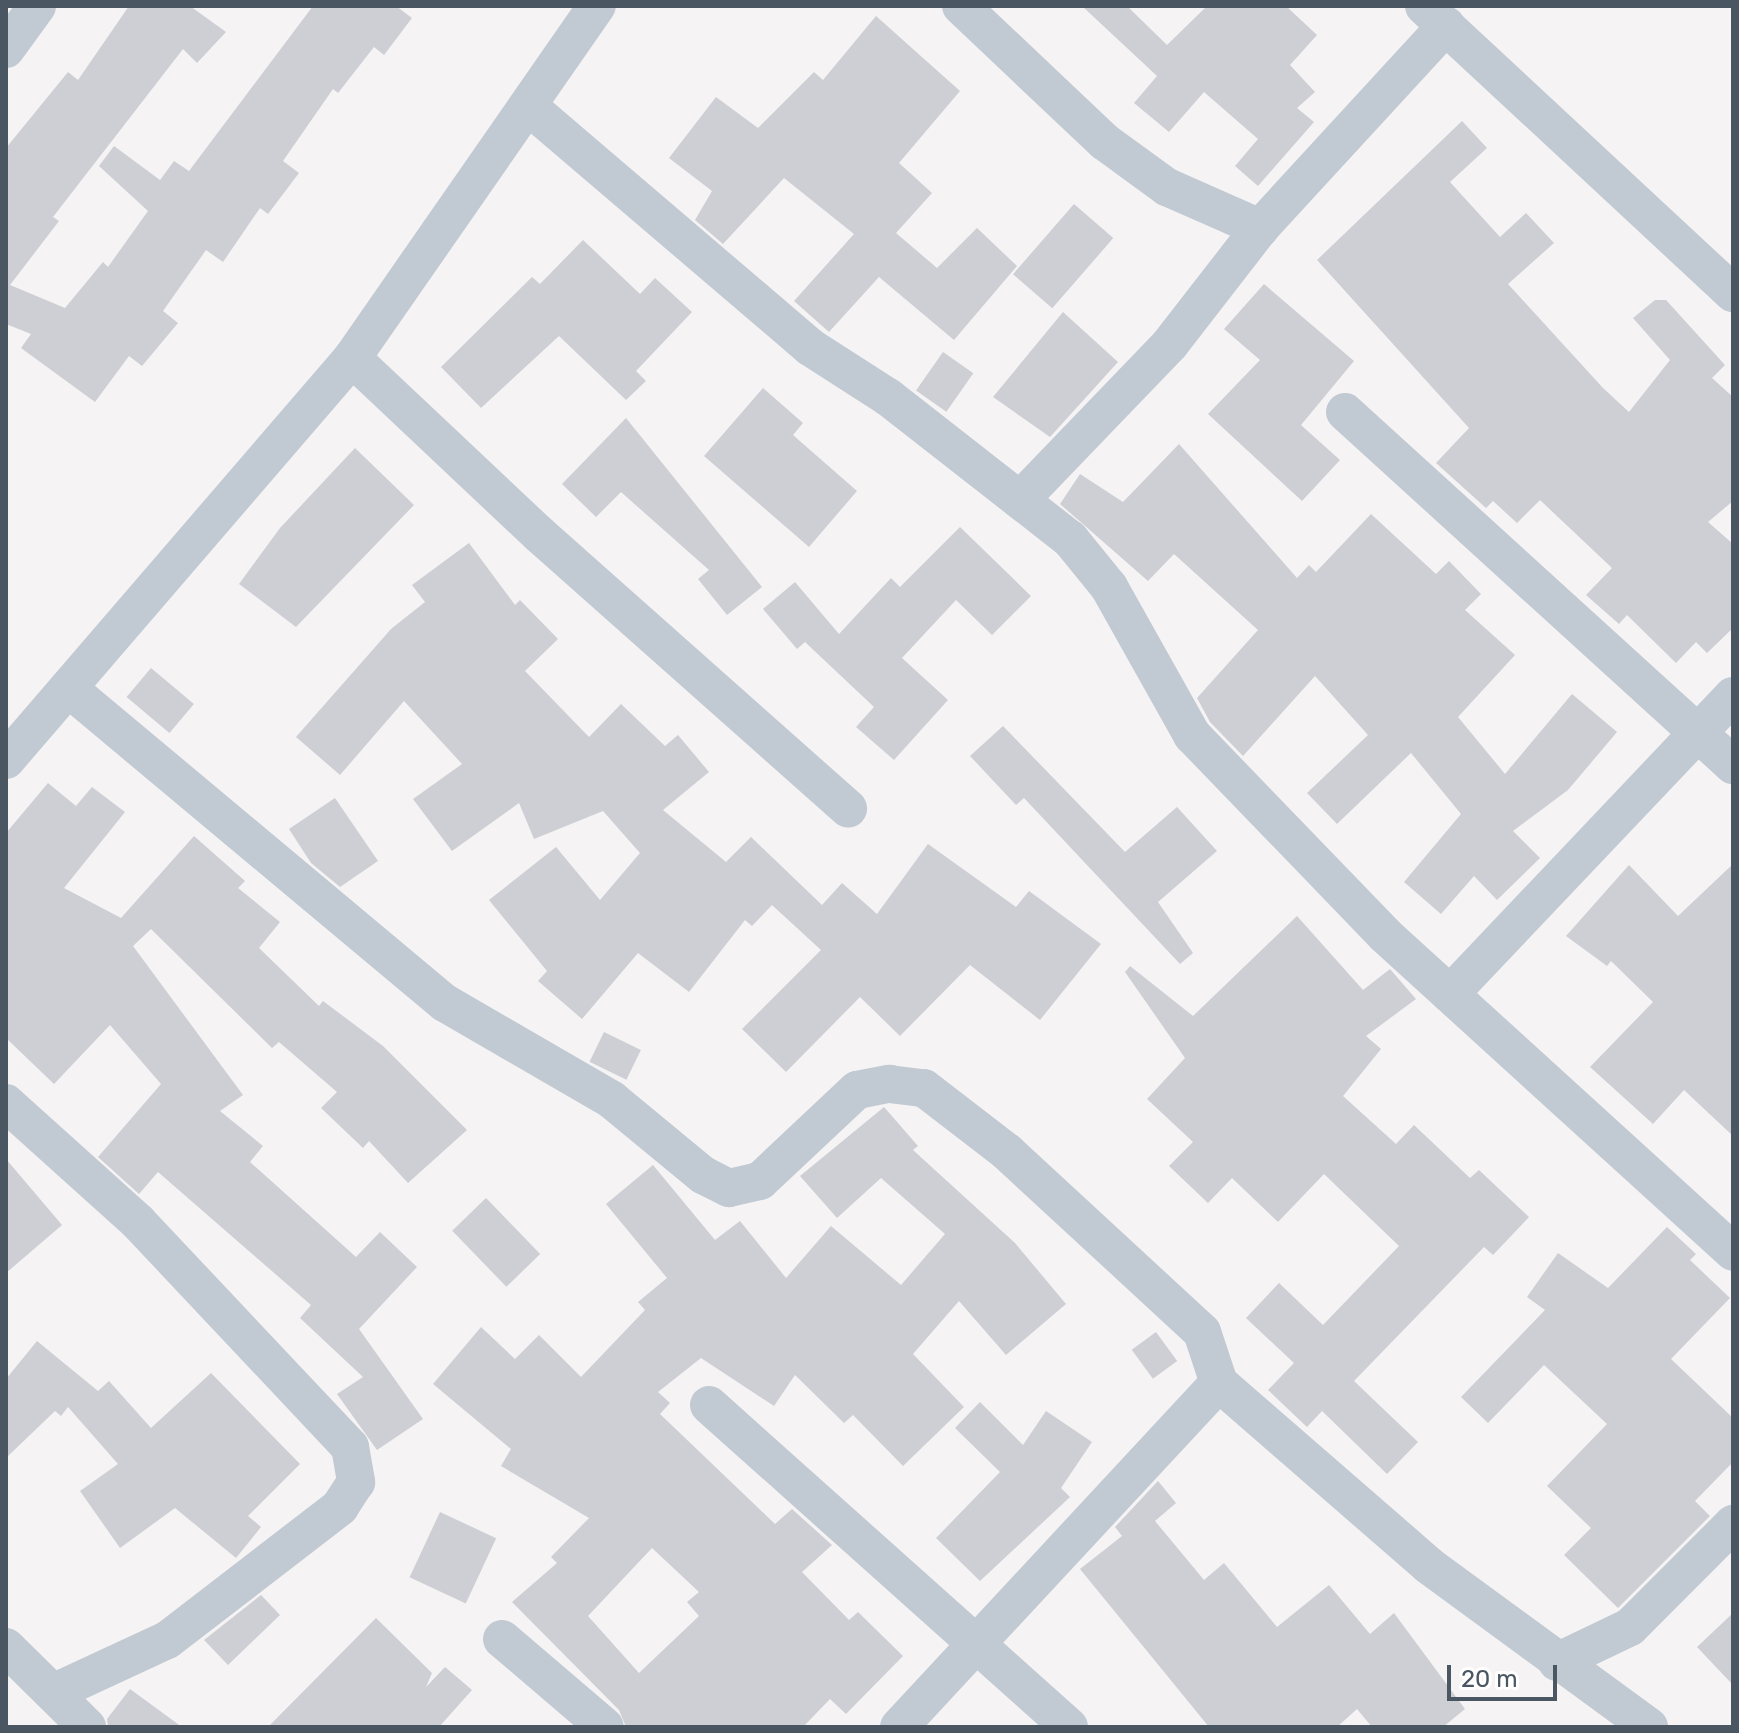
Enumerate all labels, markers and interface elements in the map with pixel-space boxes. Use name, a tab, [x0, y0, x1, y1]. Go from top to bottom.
scale bar	[1451, 1649, 1561, 1699]
text: 20 m	[1461, 1665, 1518, 1693]

